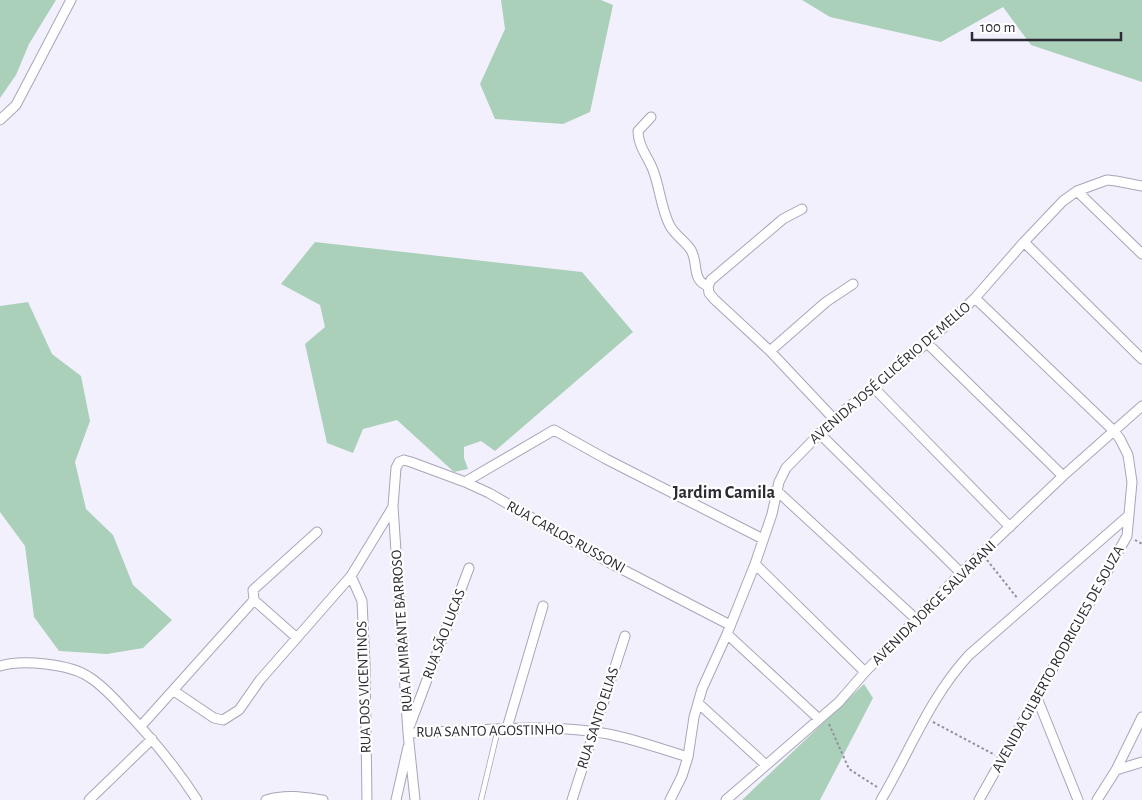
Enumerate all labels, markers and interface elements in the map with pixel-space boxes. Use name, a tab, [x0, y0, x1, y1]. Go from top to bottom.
scale bar	[972, 10, 1121, 42]
text: 100 m	[980, 20, 1015, 35]
street label: AVENIDA JOSÉ GLICÉRIO DE MELLO	[805, 298, 973, 447]
district label: Jardim Camila	[673, 484, 776, 502]
street label: RUA CARLOS RUSSONI	[504, 498, 628, 576]
street label: AVENIDA JORGE SALVARANI	[869, 538, 999, 668]
street label: AVENIDA GILBERTO RODRIGUES DE SOUZA	[989, 543, 1127, 775]
street label: RUA ALMIRANTE BARROSO	[389, 549, 415, 713]
street label: RUA SÃO LUCAS	[419, 587, 468, 681]
street label: RUA DOS VICENTINOS	[354, 621, 374, 753]
street label: RUA SANTO ELIAS	[574, 665, 622, 771]
street label: RUA SANTO AGOSTINHO	[416, 722, 564, 740]

